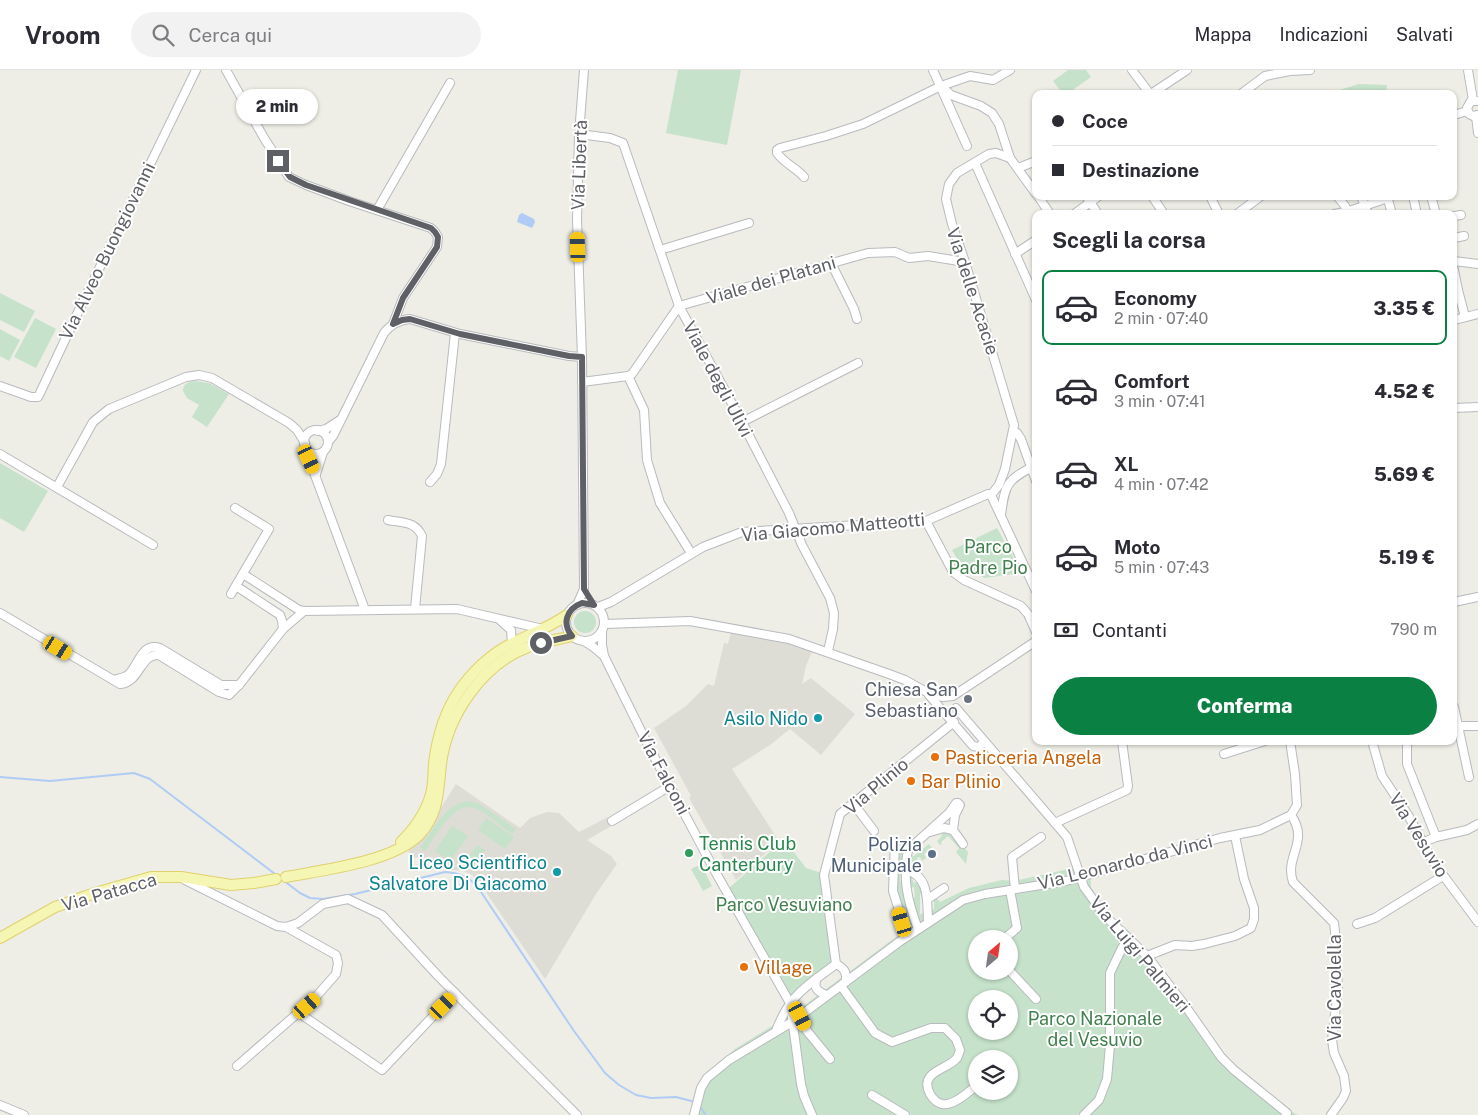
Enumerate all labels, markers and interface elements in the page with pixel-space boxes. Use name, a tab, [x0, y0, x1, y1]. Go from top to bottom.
search box	[131, 12, 481, 57]
text: Vroom	[25, 21, 101, 49]
icon: search	[149, 21, 177, 49]
text: Cerca qui	[189, 24, 272, 46]
text: Mappa	[1194, 24, 1252, 45]
text: Indicazioni	[1280, 24, 1368, 45]
text: Salvati	[1396, 24, 1453, 45]
callout: 2 min	[237, 88, 319, 124]
text: 2 min	[256, 97, 298, 116]
text: Coce	[1082, 110, 1128, 132]
street label: Via Libertà	[567, 119, 591, 211]
route end	[267, 150, 289, 172]
street label: Via Alveo Buongiovanni	[55, 159, 159, 343]
text: Destinazione	[1082, 159, 1199, 181]
street label: Via delle Acacie	[943, 225, 1003, 357]
text: Scegli la corsa	[1052, 227, 1206, 253]
car	[569, 232, 586, 262]
street label: Viale dei Platani	[704, 251, 838, 309]
icon: car	[1054, 285, 1099, 330]
text: Economy	[1114, 287, 1197, 309]
text: 3.35 €	[1374, 297, 1435, 319]
text: 2 min · 07:40	[1114, 309, 1208, 328]
street label: Viale degli Ulivi	[679, 318, 757, 440]
icon: car	[1054, 368, 1099, 413]
text: Comfort	[1114, 370, 1190, 392]
text: 4.52 €	[1374, 380, 1435, 402]
text: 3 min · 07:41	[1114, 392, 1206, 411]
car	[295, 442, 322, 476]
icon: car	[1054, 451, 1099, 496]
text: XL	[1114, 453, 1139, 475]
text: 5.69 €	[1374, 463, 1435, 485]
text: 4 min · 07:42	[1114, 475, 1209, 494]
street label: Via Giacomo Matteotti	[740, 509, 926, 545]
icon: car	[1054, 534, 1099, 579]
park label: Parco Padre Pio	[948, 536, 1028, 578]
text: Moto	[1114, 536, 1160, 558]
text: 5.19 €	[1378, 546, 1435, 568]
text: 5 min · 07:43	[1114, 558, 1209, 577]
icon: cash	[1052, 616, 1080, 644]
text: Contanti	[1092, 619, 1167, 641]
text: 790 m	[1390, 620, 1437, 639]
route start	[530, 632, 552, 654]
car	[41, 634, 74, 662]
button: Conferma	[1052, 677, 1437, 735]
place label: Chiesa San Sebastiano	[864, 679, 958, 721]
marker: Chiesa San Sebastiano	[962, 693, 974, 705]
place label: Asilo Nido	[723, 708, 808, 729]
marker: Asilo Nido	[812, 712, 824, 724]
street label: Via Falconi	[633, 728, 695, 818]
place label: Pasticceria Angela	[945, 747, 1102, 768]
marker: Pasticceria Angela	[929, 751, 941, 763]
street label: Via Plinio	[840, 753, 912, 819]
place label: Bar Plinio	[921, 771, 1001, 792]
marker: Bar Plinio	[905, 775, 917, 787]
street label: Via Vesuvio	[1385, 789, 1453, 881]
street label: Via Leonardo da Vinci	[1035, 830, 1215, 894]
place label: Tennis Club Canterbury	[699, 833, 796, 875]
place label: Polizia Municipale	[831, 834, 922, 876]
marker: Tennis Club Canterbury	[683, 847, 695, 859]
marker: Polizia Municipale	[926, 848, 938, 860]
place label: Liceo Scientifico Salvatore Di Giacomo	[369, 852, 547, 894]
marker: Liceo Scientifico Salvatore Di Giacomo	[551, 866, 563, 878]
street label: Via Patacca	[59, 868, 159, 916]
street label: Via Luigi Palmieri	[1085, 892, 1195, 1016]
park label: Parco Vesuviano	[716, 894, 852, 915]
car	[890, 905, 913, 939]
north arrow	[968, 930, 1018, 980]
map controls	[968, 930, 1018, 1100]
street label: Via Cavolella	[1324, 934, 1345, 1042]
place label: Village	[754, 957, 812, 978]
marker: Village	[738, 961, 750, 973]
car	[290, 990, 323, 1022]
car	[427, 990, 458, 1022]
button: locate	[968, 990, 1018, 1040]
car	[786, 999, 813, 1033]
park label: Parco Nazionale del Vesuvio	[1028, 1008, 1162, 1050]
button: layers	[968, 1050, 1018, 1100]

